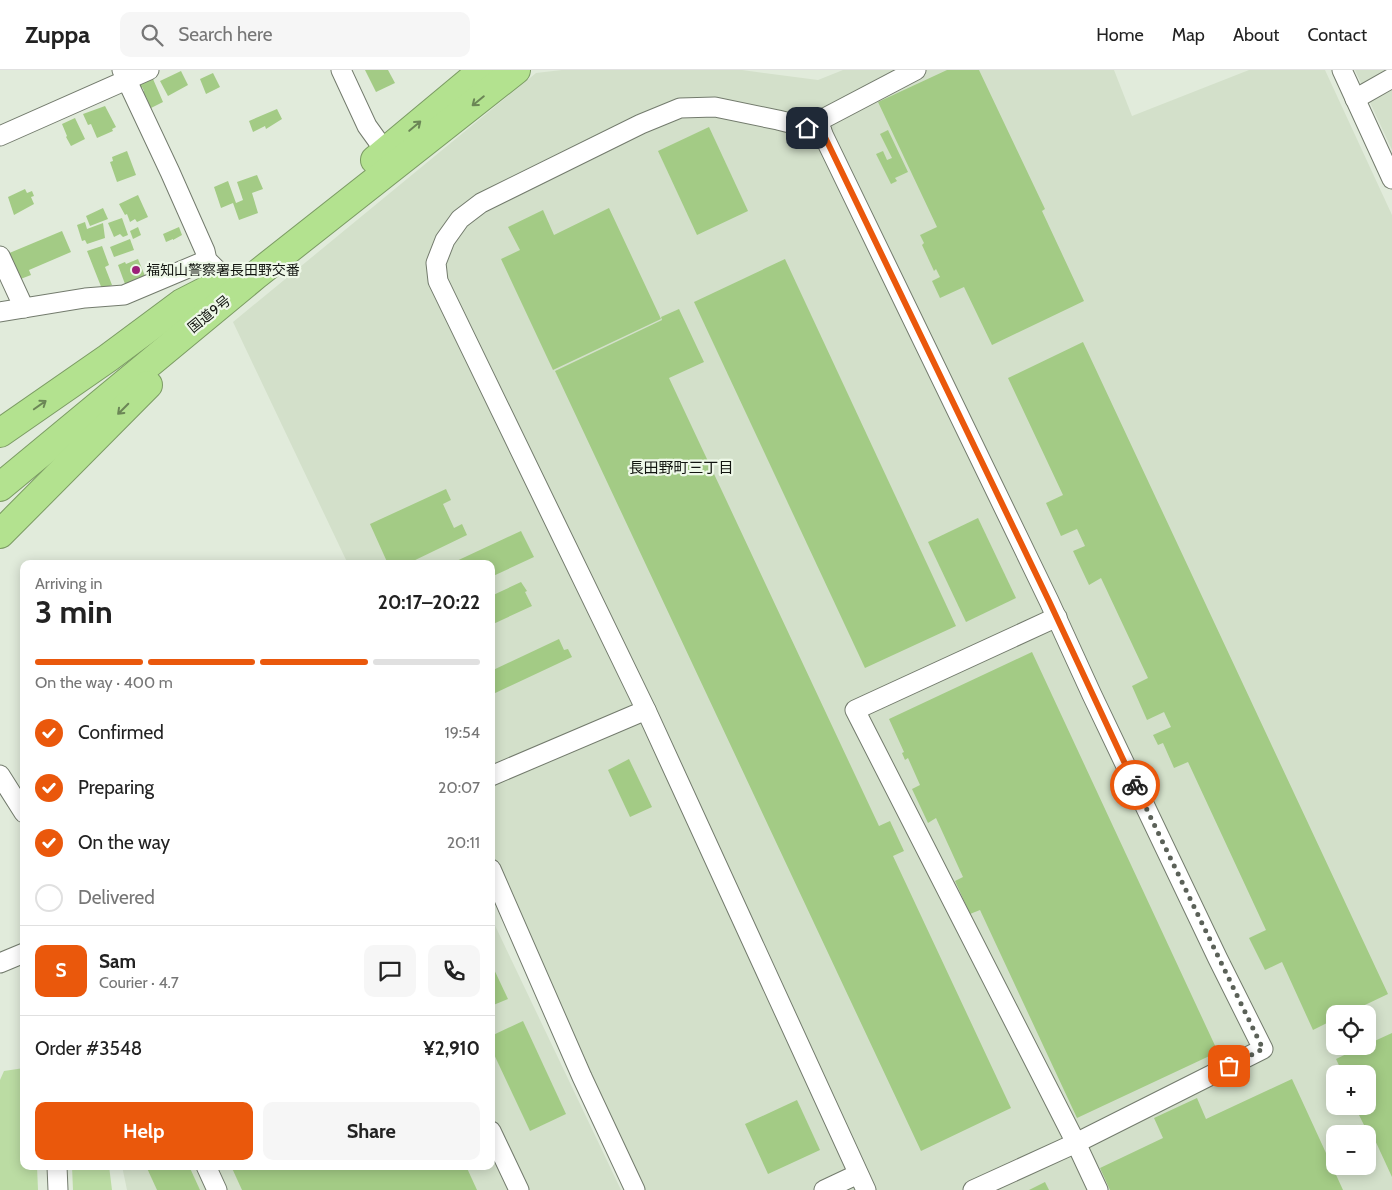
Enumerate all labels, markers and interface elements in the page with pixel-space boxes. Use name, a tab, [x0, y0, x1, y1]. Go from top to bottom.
search box	[120, 12, 470, 57]
text: Zuppa	[25, 20, 90, 49]
icon: search	[138, 21, 166, 49]
text: Search here	[178, 23, 273, 46]
text: Home	[1096, 24, 1144, 46]
text: Map	[1172, 24, 1205, 46]
text: About	[1233, 24, 1279, 46]
text: Contact	[1307, 24, 1367, 46]
one-way arrow	[471, 95, 484, 106]
pin	[786, 107, 828, 149]
icon: home	[793, 114, 821, 142]
one-way arrow	[408, 121, 421, 132]
place label: 福知山警察署長田野交番	[146, 261, 300, 279]
marker: 福知山警察署長田野交番	[130, 264, 142, 276]
street label: 国道9号	[184, 291, 234, 337]
one-way arrow	[33, 400, 47, 410]
one-way arrow	[117, 403, 129, 416]
district label: 長田野町三丁目	[628, 459, 734, 477]
text: Arriving in	[35, 574, 102, 593]
text: 20:17–20:22	[378, 591, 480, 614]
text: 3 min	[35, 592, 113, 631]
text: On the way · 400 m	[35, 673, 173, 692]
icon: check	[35, 719, 63, 747]
text: Confirmed	[78, 721, 164, 744]
text: 19:54	[444, 723, 480, 742]
courier	[1110, 760, 1160, 810]
icon: bike	[1121, 771, 1149, 799]
icon: check	[35, 774, 63, 802]
text: Preparing	[78, 776, 154, 799]
text: 20:07	[438, 778, 480, 797]
icon: check	[35, 829, 63, 857]
text: On the way	[78, 831, 170, 854]
text: 20:11	[447, 833, 480, 852]
text: Delivered	[78, 886, 155, 909]
button: chat	[364, 945, 416, 997]
button: phone	[428, 945, 480, 997]
text: Sam	[99, 950, 136, 973]
text: S	[55, 959, 67, 982]
text: Courier · 4.7	[99, 973, 179, 992]
map controls	[1326, 1005, 1376, 1175]
button: locate	[1326, 1005, 1376, 1055]
text: Order #3548	[35, 1037, 142, 1060]
text: ¥2,910	[423, 1037, 480, 1060]
pin	[1208, 1045, 1250, 1087]
icon: bag	[1215, 1052, 1243, 1080]
button: +	[1326, 1065, 1376, 1115]
button: Help	[35, 1102, 253, 1160]
button: Share	[263, 1102, 480, 1160]
button: −	[1326, 1125, 1376, 1175]

